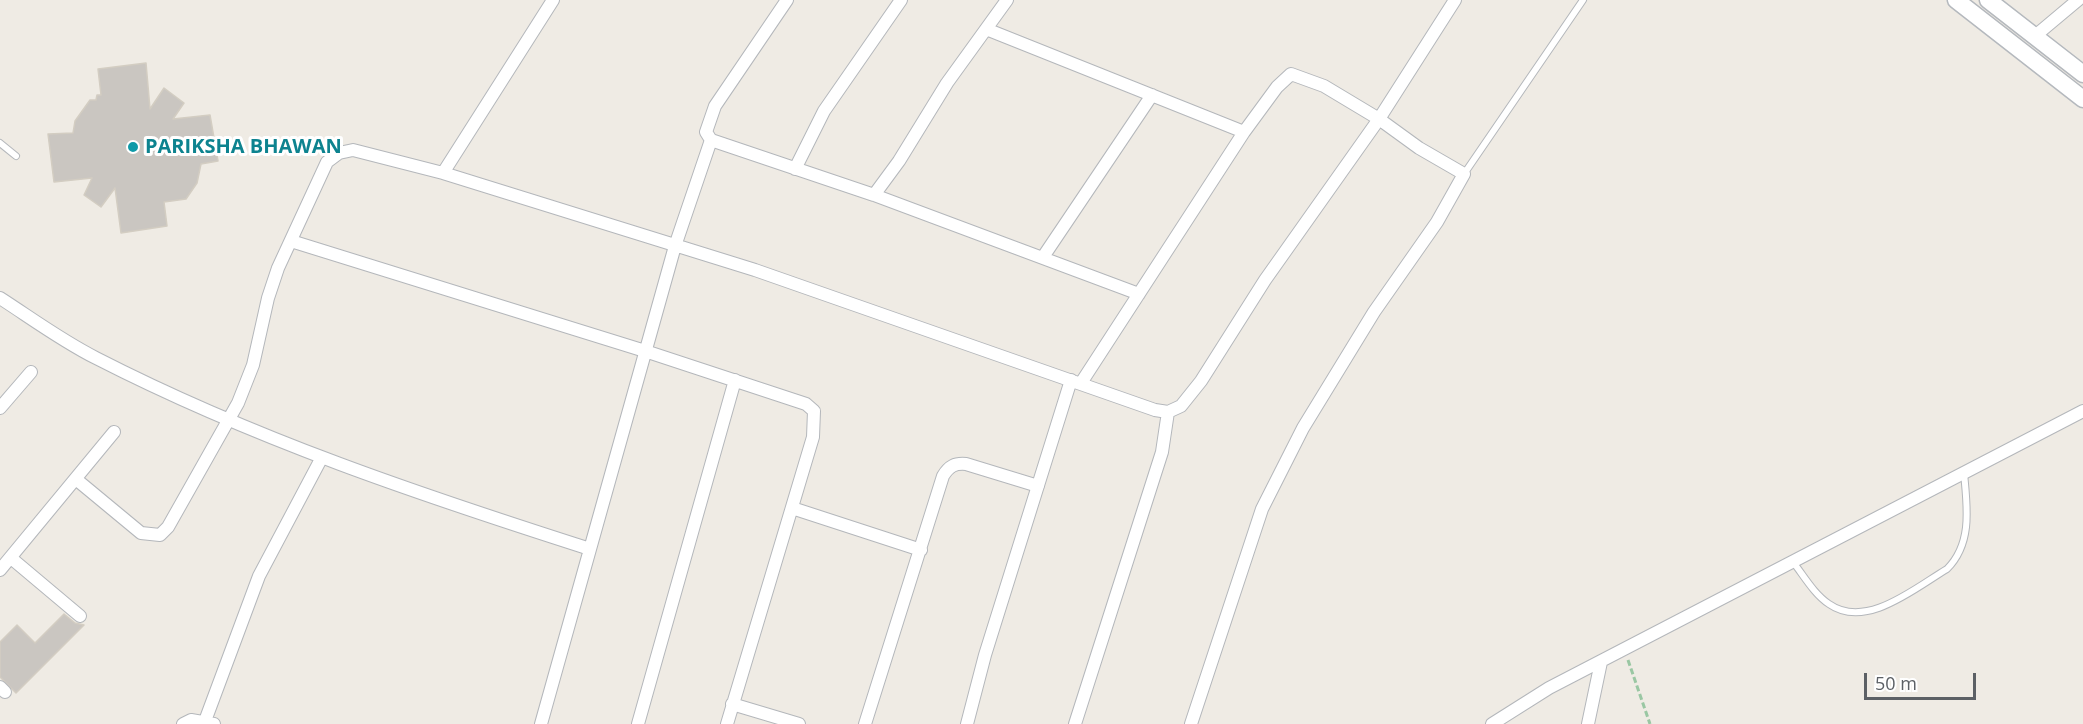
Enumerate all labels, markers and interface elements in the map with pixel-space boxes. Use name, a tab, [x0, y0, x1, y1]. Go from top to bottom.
place label: PARIKSHA BHAWAN	[145, 135, 342, 159]
marker: PARIKSHA BHAWAN	[126, 140, 140, 154]
scale bar	[1867, 661, 1980, 699]
text: 50 m	[1875, 671, 1917, 695]

